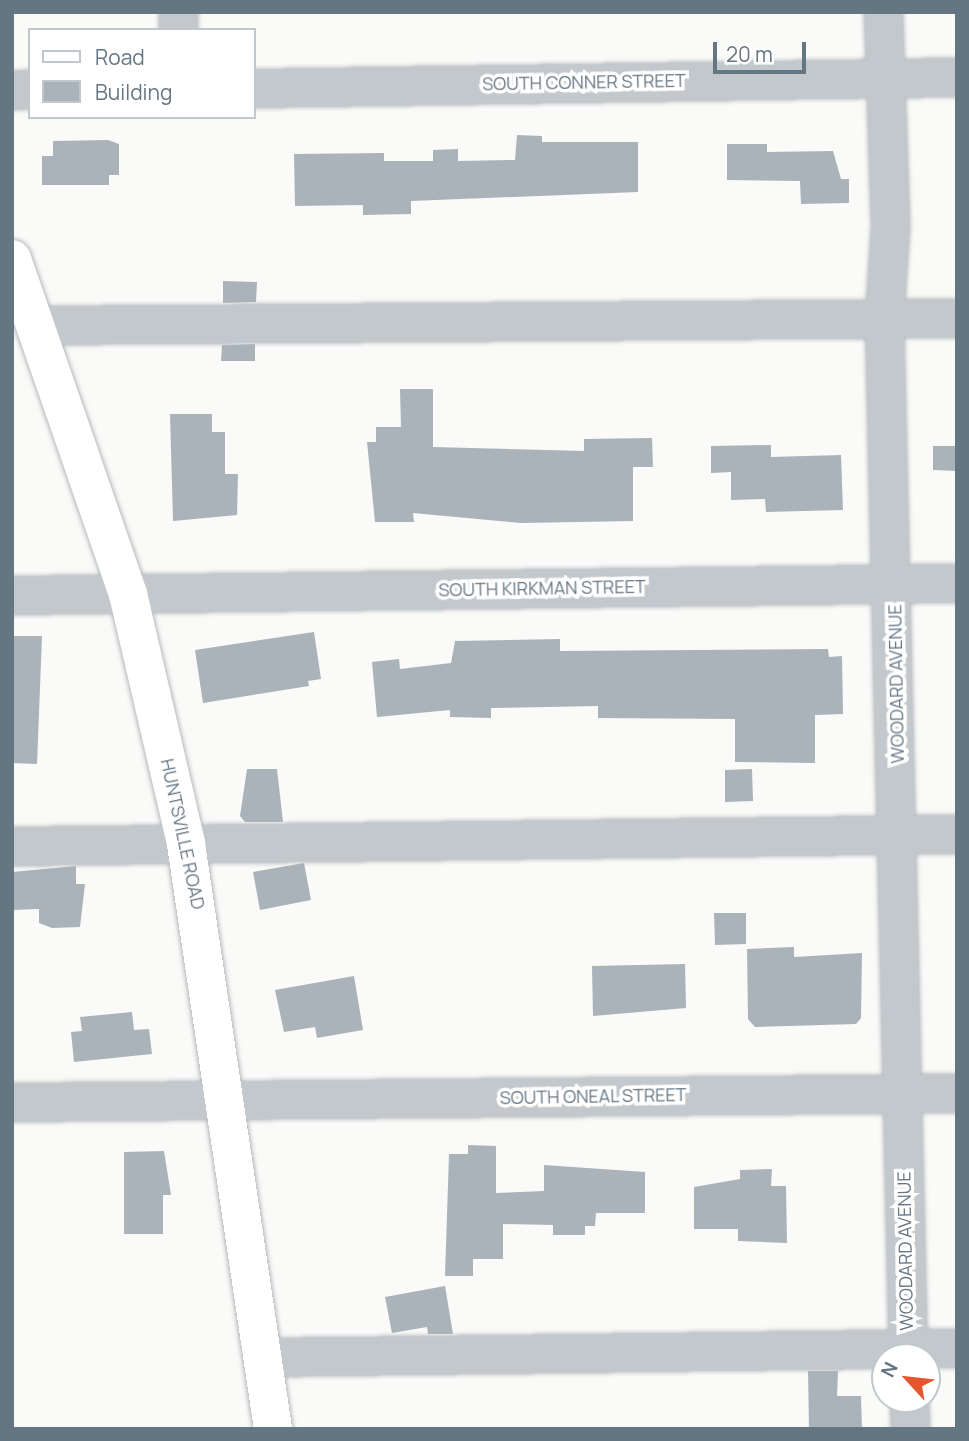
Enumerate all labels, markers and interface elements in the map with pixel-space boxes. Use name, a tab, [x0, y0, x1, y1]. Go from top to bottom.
legend	[28, 28, 256, 119]
scale bar	[717, 28, 810, 72]
text: 20 m	[726, 40, 773, 68]
text: Road	[95, 43, 145, 71]
street label: SOUTH CONNER STREET	[482, 69, 686, 95]
text: Building	[95, 78, 172, 106]
street label: SOUTH KIRKMAN STREET	[438, 575, 646, 601]
street label: WOODARD AVENUE	[884, 604, 908, 764]
street label: HUNTSVILLE ROAD	[156, 757, 210, 911]
street label: SOUTH ONEAL STREET	[499, 1084, 687, 1108]
street label: WOODARD AVENUE	[893, 1171, 917, 1331]
north arrow	[871, 1343, 941, 1413]
text: N	[874, 1357, 904, 1381]

